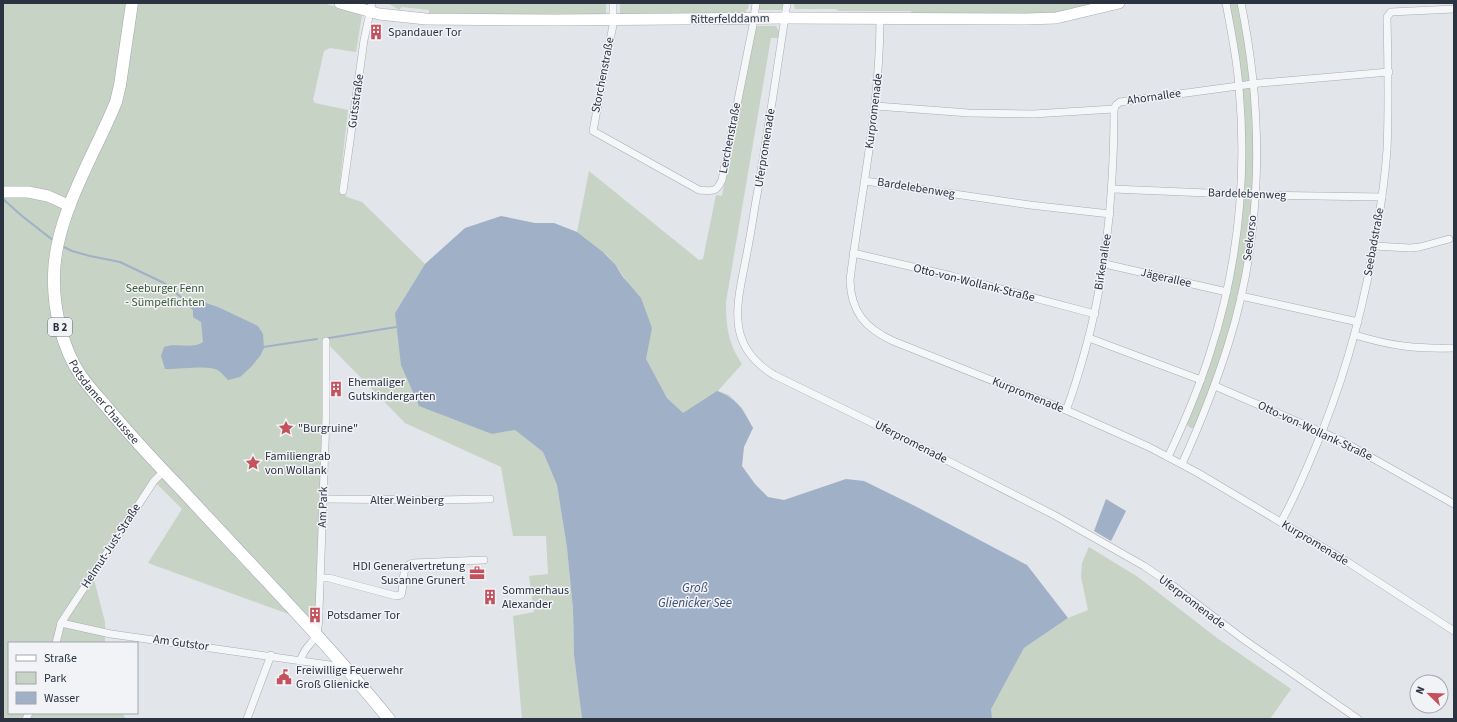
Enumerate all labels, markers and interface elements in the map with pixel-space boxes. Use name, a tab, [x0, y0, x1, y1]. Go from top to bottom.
street label: Ritterfelddamm	[690, 10, 770, 28]
building icon: Spandauer Tor	[367, 23, 385, 41]
place label: Spandauer Tor	[388, 24, 462, 41]
street label: Storchenstraße	[587, 36, 619, 114]
street label: Kurpromenade	[861, 72, 887, 150]
street label: Gutsstraße	[344, 73, 368, 129]
street label: Ahornallee	[1126, 85, 1182, 109]
street label: Lerchenstraße	[715, 101, 745, 175]
street label: Uferpromenade	[750, 107, 780, 189]
street label: Bardelebenweg	[876, 173, 956, 203]
street label: Bardelebenweg	[1208, 184, 1286, 204]
street label: Seebadstraße	[1360, 206, 1388, 278]
street label: Seekorso	[1239, 214, 1261, 262]
street label: Birkenallee	[1090, 233, 1116, 291]
street label: Otto-von-Wollank-Straße	[911, 260, 1037, 306]
street label: Jägerallee	[1139, 264, 1193, 292]
park label: Seeburger Fenn - Sümpelfichten	[125, 280, 205, 311]
road number: B 2	[48, 318, 72, 336]
street label: Potsdamer Chaussee	[64, 357, 144, 448]
street label: Kurpromenade	[990, 373, 1066, 417]
place label: Ehemaliger Gutskindergarten	[348, 374, 435, 405]
building icon: Ehemaliger Gutskindergarten	[327, 380, 345, 398]
street label: Otto-von-Wollank-Straße	[1255, 397, 1375, 465]
street label: Uferpromenade	[872, 416, 950, 468]
place icon: "Burgruine"	[277, 419, 295, 437]
place label: "Burgruine"	[298, 420, 358, 437]
place label: Familiengrab von Wollank	[265, 448, 331, 479]
place icon: Familiengrab von Wollank	[244, 454, 262, 472]
street label: Am Park	[314, 486, 332, 528]
street label: Alter Weinberg	[370, 492, 444, 509]
street label: Helmut-Just-Straße	[77, 500, 145, 592]
street label: Kurpromenade	[1278, 516, 1352, 570]
place label: HDI Generalvertretung Susanne Grunert	[353, 558, 465, 589]
office icon: HDI Generalvertretung Susanne Grunert	[468, 564, 486, 582]
street label: Uferpromenade	[1155, 571, 1229, 633]
water label: Groß Glienicker See	[658, 579, 732, 612]
place label: Sommerhaus Alexander	[502, 582, 569, 613]
building icon: Sommerhaus Alexander	[481, 588, 499, 606]
building icon: Potsdamer Tor	[306, 606, 324, 624]
place label: Potsdamer Tor	[327, 607, 401, 624]
street label: Am Gutstor	[152, 631, 211, 655]
legend	[8, 642, 138, 714]
text: Straße	[44, 650, 77, 667]
place label: Freiwillige Feuerwehr Groß Glienicke	[296, 662, 404, 693]
public building icon: Freiwillige Feuerwehr Groß Glienicke	[275, 668, 293, 686]
text: Park	[44, 670, 66, 687]
north arrow	[1409, 674, 1449, 714]
text: N	[1412, 684, 1429, 697]
text: Wasser	[44, 690, 80, 707]

